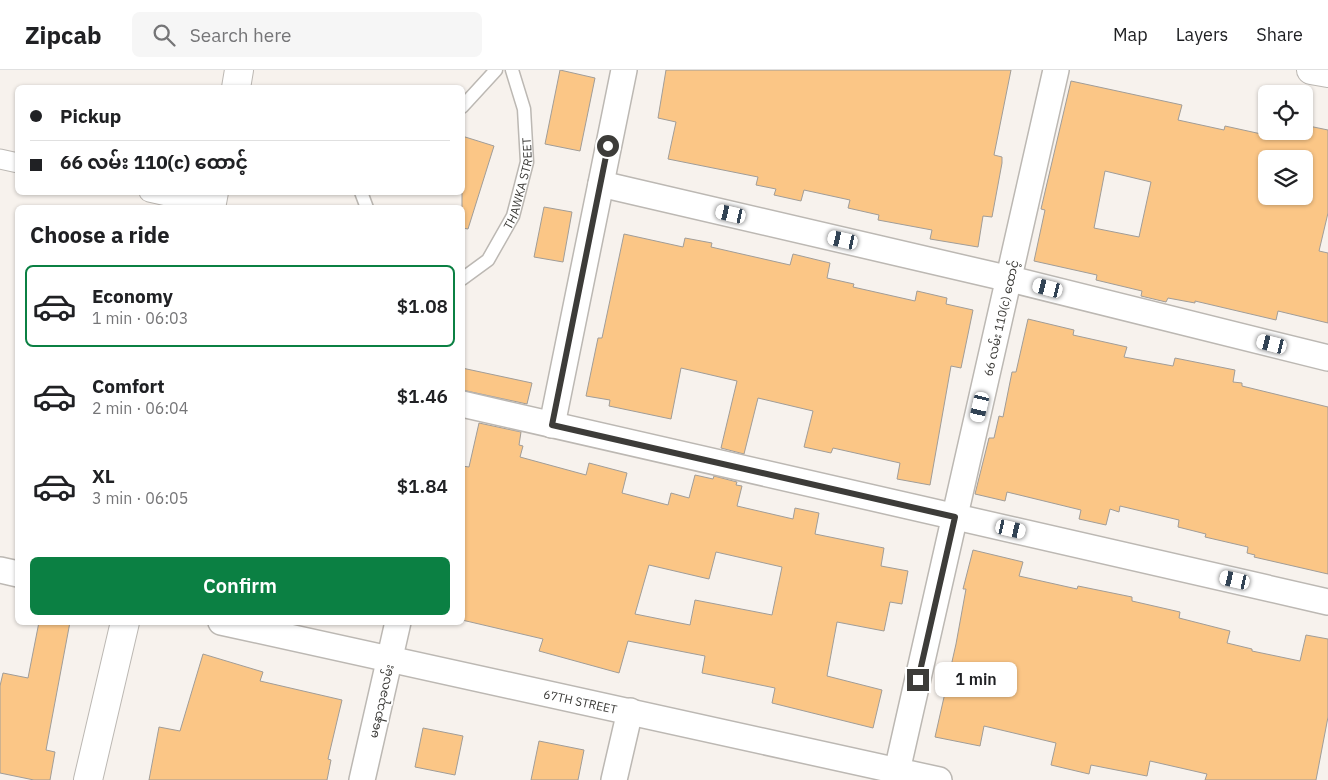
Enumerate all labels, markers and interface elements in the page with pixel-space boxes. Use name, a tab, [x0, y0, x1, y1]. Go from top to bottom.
search box	[132, 12, 482, 57]
text: Zipcab	[25, 19, 102, 51]
icon: search	[150, 21, 178, 49]
text: Search here	[190, 23, 292, 47]
text: Map	[1113, 23, 1148, 46]
text: Layers	[1176, 23, 1228, 46]
text: Share	[1256, 23, 1303, 46]
map controls	[1258, 85, 1313, 205]
button: locate	[1258, 85, 1313, 140]
text: Pickup	[60, 104, 121, 128]
route start	[597, 135, 619, 157]
street label: THAWKA STREET	[500, 137, 535, 232]
text: 66 လမ်း 110(c) ထောင့်	[60, 150, 248, 174]
button: layers	[1258, 150, 1313, 205]
car	[714, 203, 747, 225]
text: Choose a ride	[30, 220, 170, 249]
car	[826, 229, 859, 251]
street label: 66 လမ်း 110(c) ထောင့်	[979, 258, 1023, 378]
car	[1031, 277, 1064, 299]
icon: car	[32, 284, 77, 329]
text: Economy	[92, 284, 173, 308]
text: $1.08	[397, 294, 448, 318]
text: 1 min · 06:03	[92, 308, 188, 328]
car	[1255, 333, 1288, 355]
icon: car	[32, 374, 77, 419]
text: Comfort	[92, 374, 165, 398]
text: $1.46	[397, 384, 448, 408]
car	[969, 391, 990, 423]
text: 2 min · 06:04	[92, 398, 188, 418]
icon: car	[32, 464, 77, 509]
text: XL	[92, 464, 115, 488]
text: $1.84	[397, 474, 448, 498]
text: 3 min · 06:05	[92, 488, 188, 508]
car	[994, 518, 1027, 540]
button: Confirm	[30, 557, 450, 615]
car	[1218, 569, 1251, 591]
street label: မနောသုခလမ်း	[364, 662, 400, 740]
callout: 1 min	[936, 662, 1018, 698]
route end	[907, 669, 929, 691]
text: 1 min	[955, 669, 997, 689]
street label: 67TH STREET	[542, 686, 619, 716]

